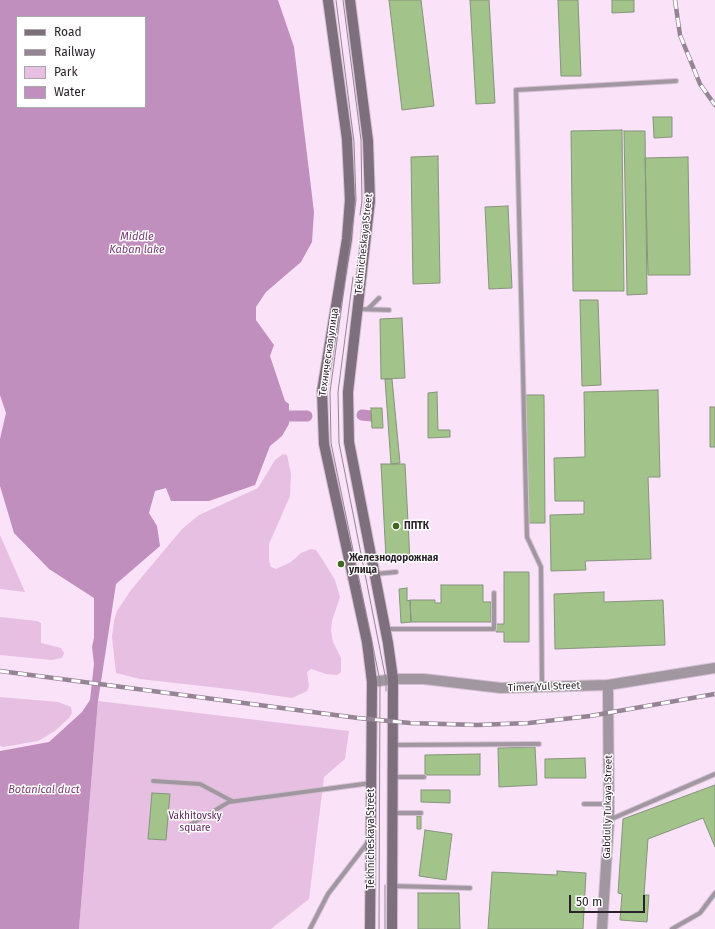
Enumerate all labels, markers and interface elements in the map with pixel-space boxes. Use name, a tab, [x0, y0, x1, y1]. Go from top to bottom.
legend	[16, 16, 146, 108]
text: Road	[54, 25, 82, 39]
text: Railway	[54, 45, 95, 59]
text: Park	[54, 65, 78, 79]
text: Water	[54, 85, 85, 99]
street label: Tekhnicheskaya Street	[353, 193, 375, 295]
water label: Middle Kaban lake	[109, 230, 165, 256]
street label: Техническая улица	[317, 307, 341, 397]
place label: ППТК	[404, 520, 429, 532]
marker: ППТК	[391, 521, 401, 531]
place label: Железнодорожная улица	[349, 552, 438, 576]
marker: Железнодорожная улица	[336, 559, 346, 569]
street label: Timer Yul Street	[508, 680, 580, 694]
street label: Gabdully Tukaya Street	[601, 755, 615, 859]
water label: Botanical duct	[8, 783, 80, 797]
street label: Tekhnicheskaya Street	[365, 789, 377, 889]
park label: Vakhitovsky square	[168, 810, 222, 834]
scale bar	[571, 887, 647, 913]
text: 50 m	[576, 895, 602, 909]

